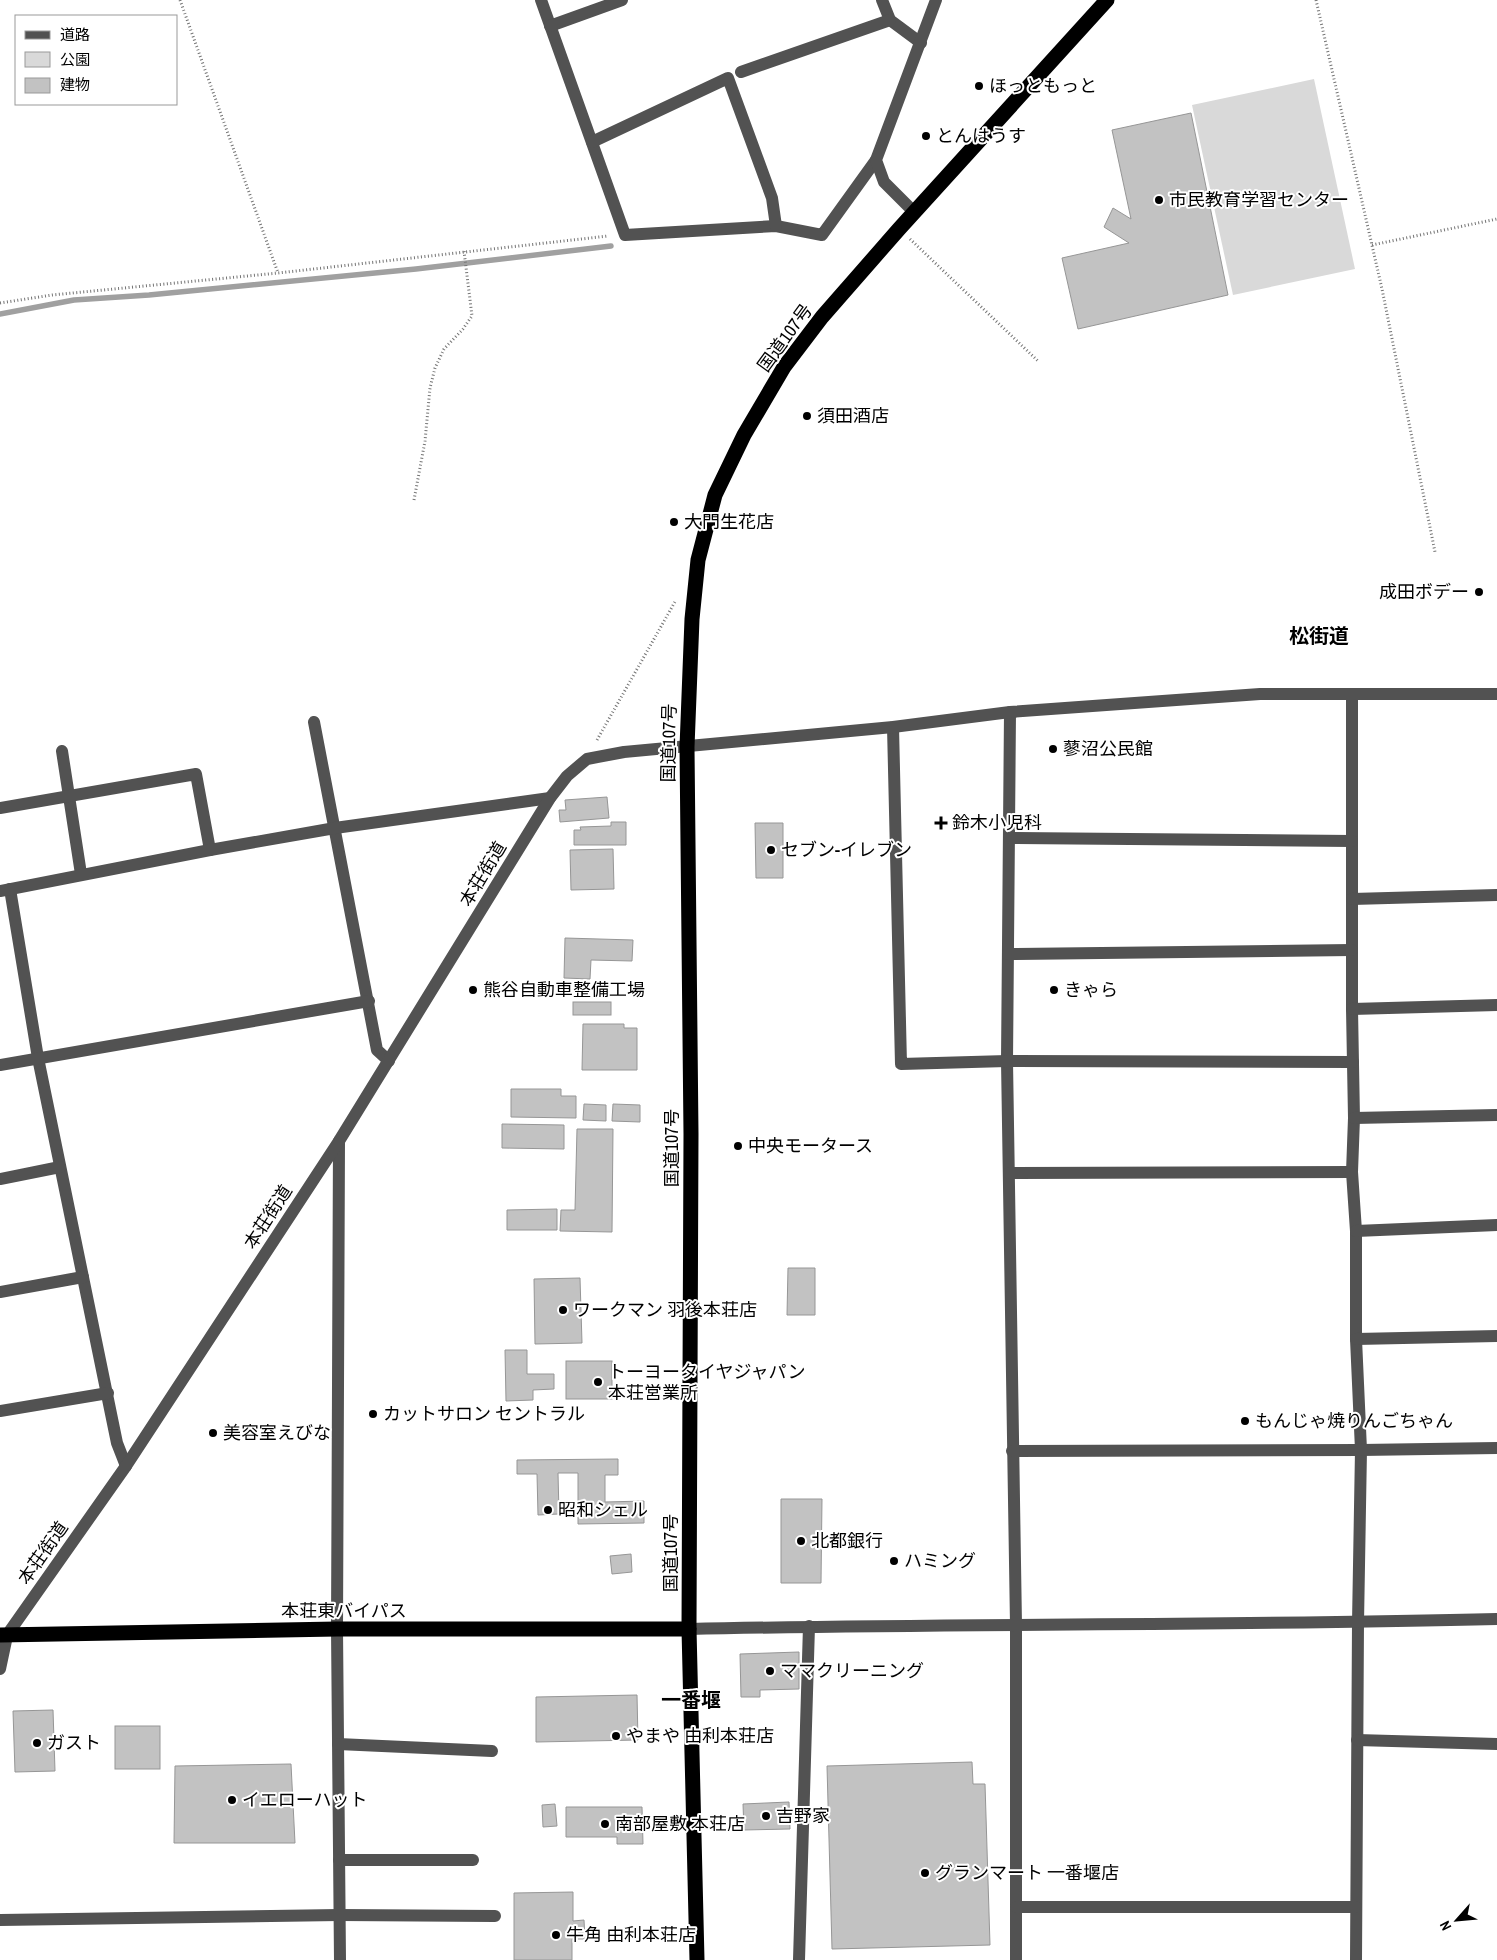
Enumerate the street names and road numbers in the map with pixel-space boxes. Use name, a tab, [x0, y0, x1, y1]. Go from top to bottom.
street label: 国道107号	[751, 299, 818, 377]
street label: 国道107号	[655, 703, 682, 783]
street label: 本荘街道	[453, 836, 512, 911]
street label: 国道107号	[659, 1109, 684, 1187]
street label: 本荘街道	[237, 1180, 298, 1254]
street label: 国道107号	[658, 1514, 683, 1592]
street label: 本荘街道	[12, 1516, 73, 1589]
street label: 本荘東バイパス	[281, 1598, 407, 1623]

